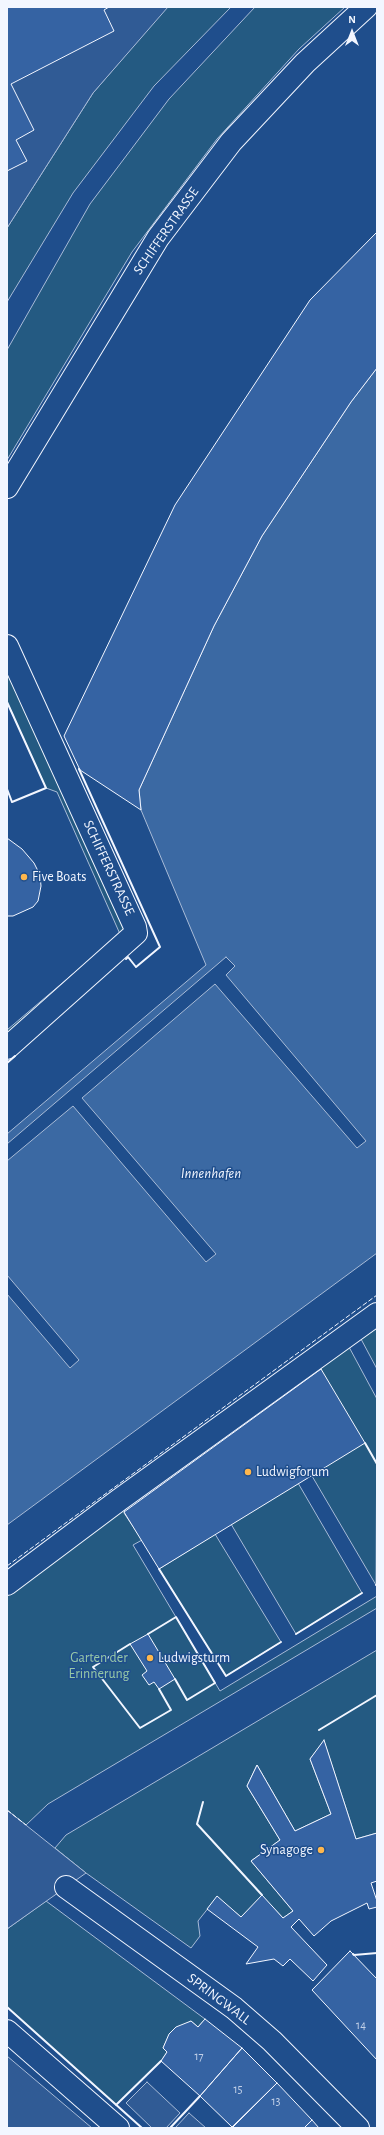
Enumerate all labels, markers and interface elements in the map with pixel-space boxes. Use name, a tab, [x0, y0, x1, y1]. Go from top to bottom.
north arrow	[332, 12, 372, 52]
text: N	[348, 14, 356, 25]
street label: SCHIFFERSTRASSE	[130, 184, 202, 278]
street label: SCHIFFERSTRASSE	[80, 818, 138, 918]
place label: Five Boats	[32, 869, 86, 885]
marker: Five Boats	[19, 872, 29, 882]
water label: Innenhafen	[181, 1164, 241, 1182]
place label: Ludwigforum	[256, 1464, 329, 1480]
marker: Ludwigforum	[243, 1467, 253, 1477]
park label: Garten der Erinnerung	[69, 1650, 129, 1682]
place label: Ludwigsturm	[158, 1650, 230, 1666]
marker: Ludwigsturm	[145, 1653, 155, 1663]
place label: Synagoge	[260, 1842, 313, 1858]
marker: Synagoge	[316, 1845, 326, 1855]
street label: SPRINGWALL	[184, 1970, 254, 2028]
house number: 14	[356, 2018, 366, 2032]
house number: 17	[194, 2049, 204, 2063]
house number: 15	[233, 2082, 243, 2096]
house number: 13	[271, 2094, 281, 2108]

